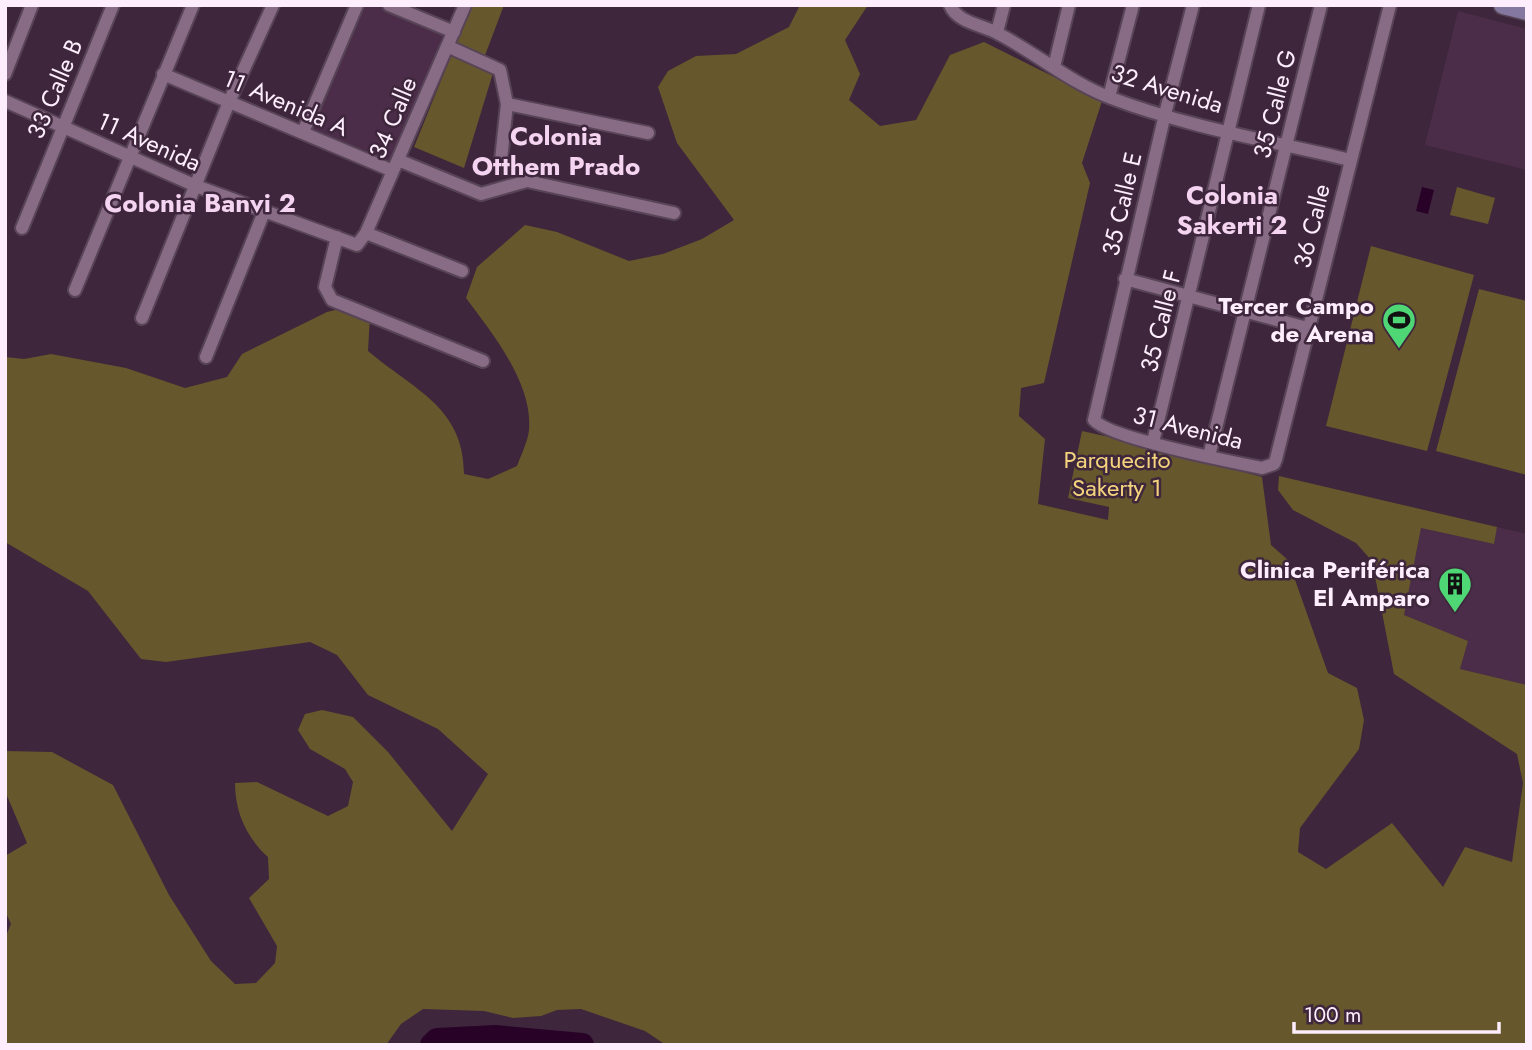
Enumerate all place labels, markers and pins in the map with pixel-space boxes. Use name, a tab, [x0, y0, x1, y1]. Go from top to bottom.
place label: Tercer Campo de Arena	[1219, 288, 1374, 351]
sports icon: Tercer Campo de Arena	[1380, 301, 1418, 350]
place label: Clinica Periférica El Amparo	[1240, 552, 1430, 615]
building icon: Clinica Periférica El Amparo	[1436, 565, 1474, 614]

